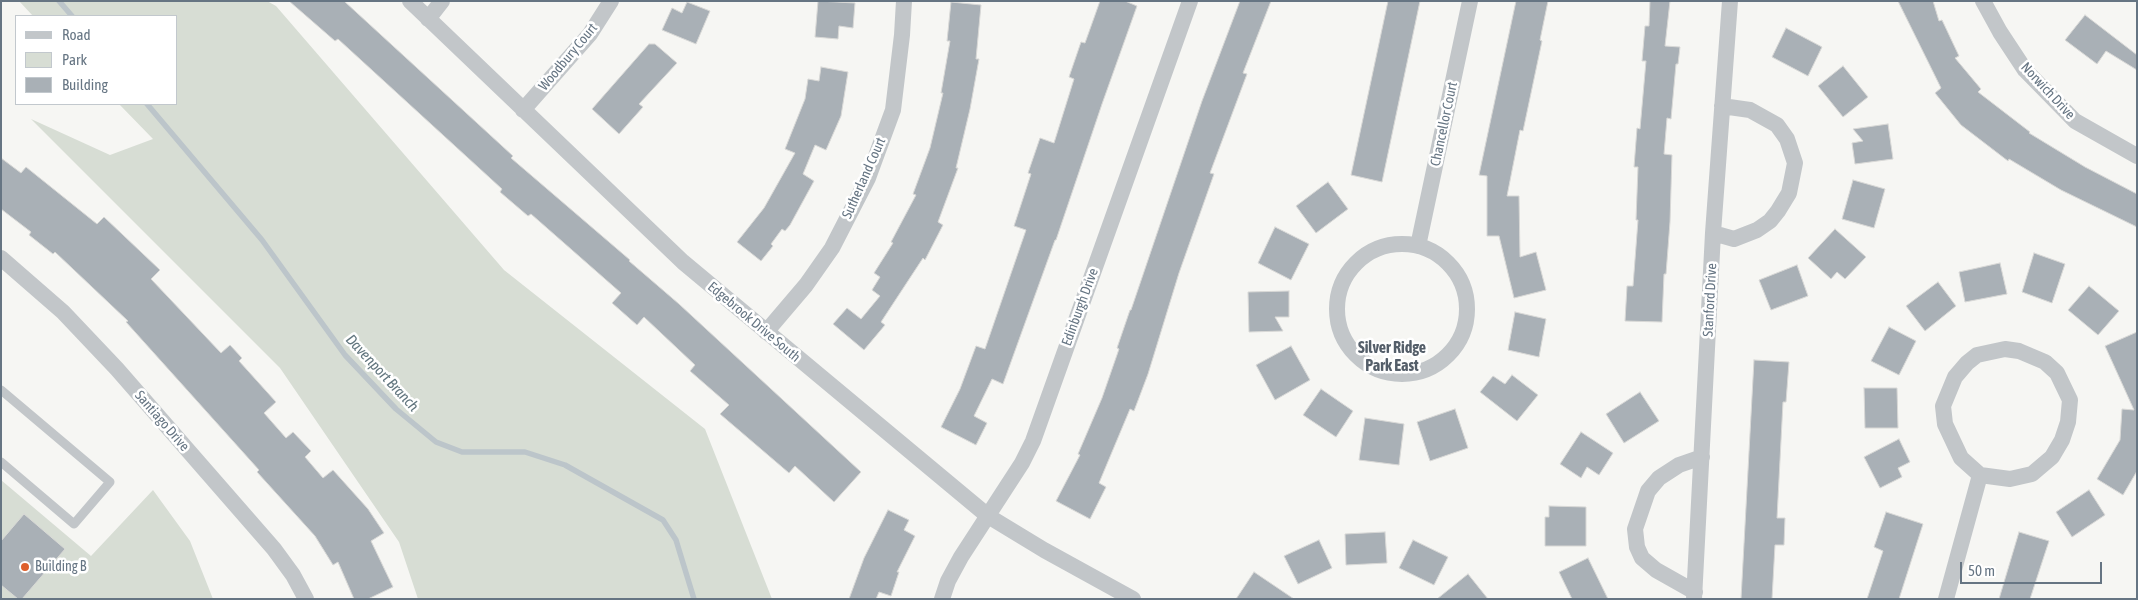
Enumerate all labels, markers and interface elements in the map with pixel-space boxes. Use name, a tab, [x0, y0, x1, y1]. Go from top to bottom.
legend	[15, 15, 178, 105]
street label: Woodbury Court	[535, 20, 601, 94]
text: Road	[62, 26, 91, 43]
text: Park	[62, 51, 87, 68]
street label: Norwich Drive	[2017, 59, 2079, 123]
text: Building	[62, 76, 108, 93]
street label: Chancellor Court	[1427, 80, 1461, 168]
street label: Sutherland Court	[839, 135, 889, 221]
street label: Stanford Drive	[1700, 263, 1720, 337]
street label: Edinburgh Drive	[1058, 266, 1102, 348]
street label: Edgebrook Drive South	[704, 278, 804, 366]
water label: Davenport Branch	[342, 331, 422, 415]
district label: Silver Ridge Park East	[1358, 338, 1426, 376]
street label: Santiago Drive	[131, 387, 193, 455]
scale bar	[1963, 552, 2106, 584]
place label: Building B	[35, 559, 86, 575]
marker: Building B	[19, 561, 31, 573]
text: 50 m	[1968, 562, 1995, 579]

